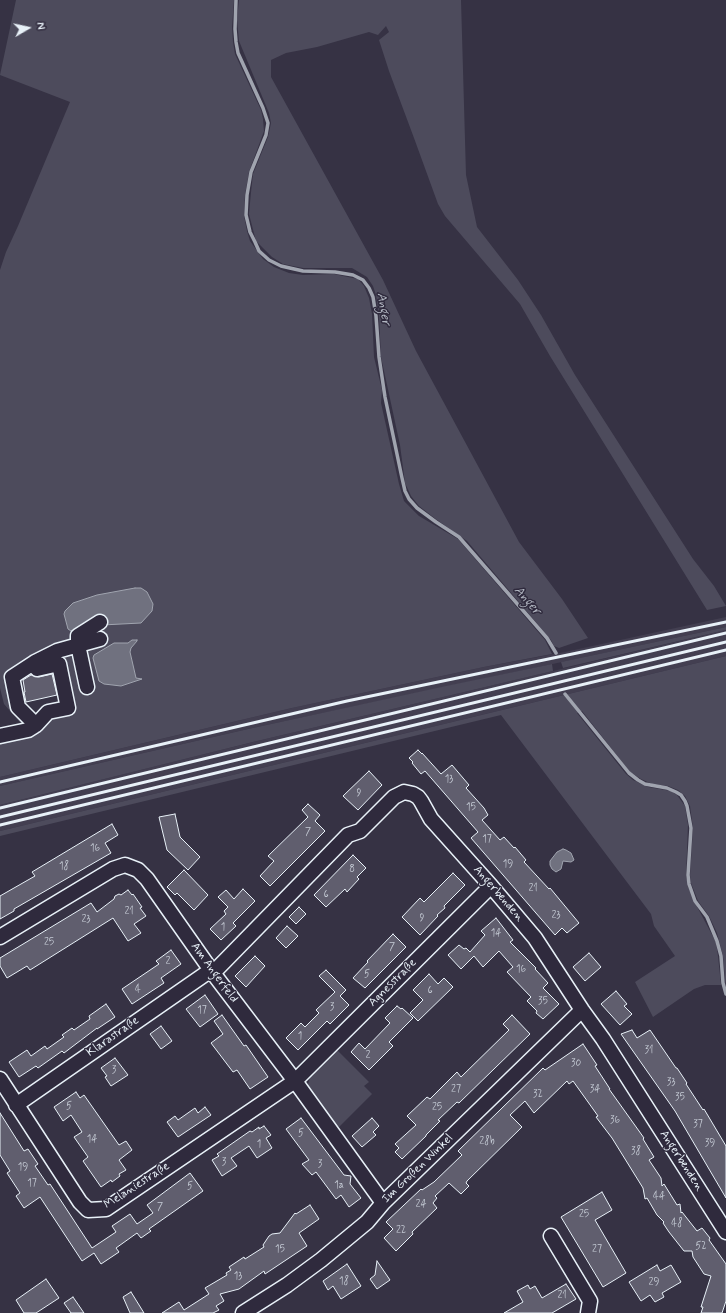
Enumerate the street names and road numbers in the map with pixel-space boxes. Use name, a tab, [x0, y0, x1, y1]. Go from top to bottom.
street label: Angerbenden	[470, 863, 526, 925]
street label: Am Angerfeld	[187, 940, 241, 1006]
street label: Agnesstraße	[366, 956, 420, 1010]
street label: Klarastraße	[84, 1014, 142, 1060]
street label: Angerbenden	[656, 1128, 706, 1194]
street label: Im Großen Winkel	[380, 1131, 456, 1207]
street label: Melaniestraße	[102, 1159, 172, 1213]

